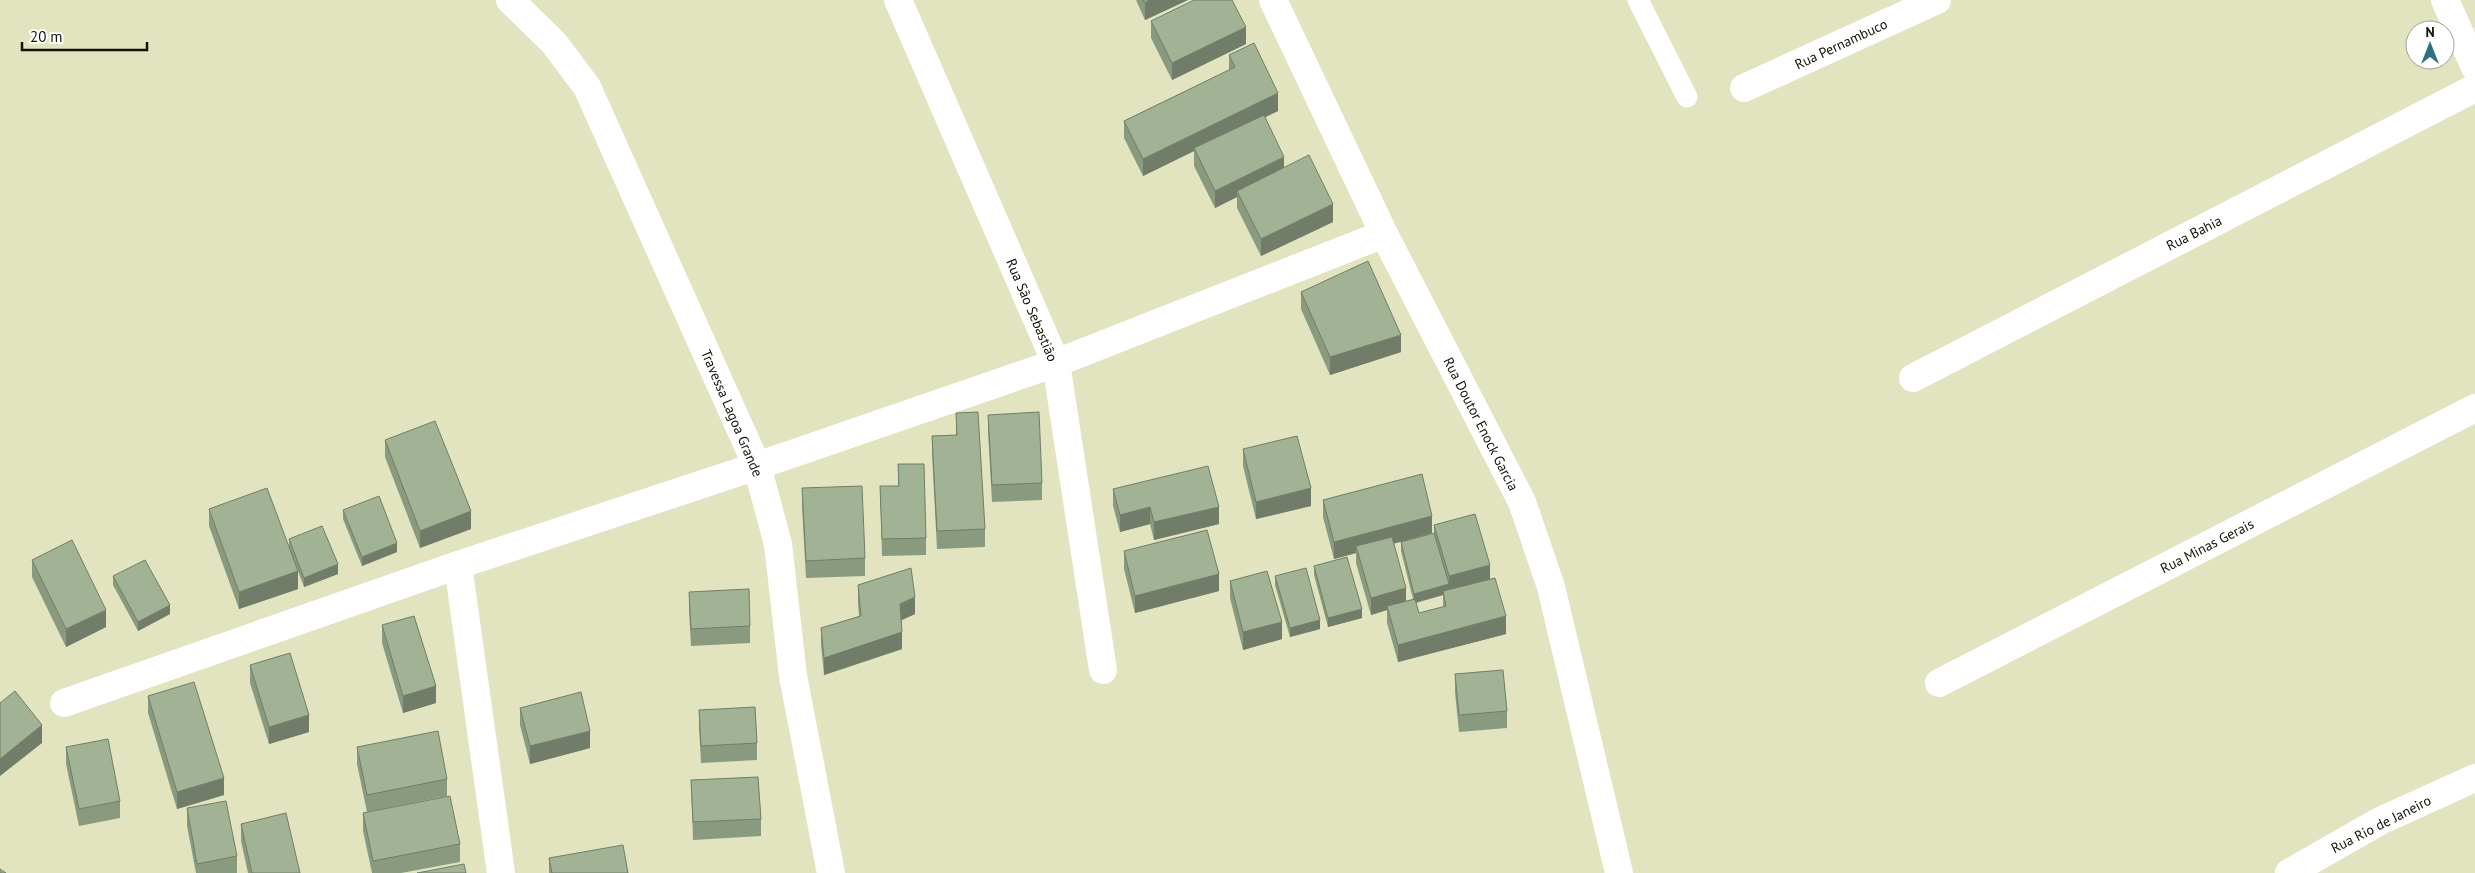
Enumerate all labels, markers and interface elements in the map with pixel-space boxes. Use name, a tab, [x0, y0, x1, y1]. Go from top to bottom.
street label: Rua Pernambuco	[1792, 15, 1890, 73]
scale bar	[22, 20, 148, 52]
north arrow	[2405, 20, 2455, 70]
text: N	[2425, 23, 2435, 41]
text: 20 m	[30, 27, 63, 46]
street label: Rua Bahia	[2163, 211, 2225, 255]
street label: Rua São Sebastião	[1002, 256, 1062, 364]
street label: Travessa Lagoa Grande	[697, 347, 767, 479]
street label: Rua Doutor Enock Garcia	[1439, 354, 1523, 494]
street label: Rua Minas Gerais	[2157, 515, 2257, 577]
street label: Rua Rio de Janeiro	[2328, 791, 2434, 857]

